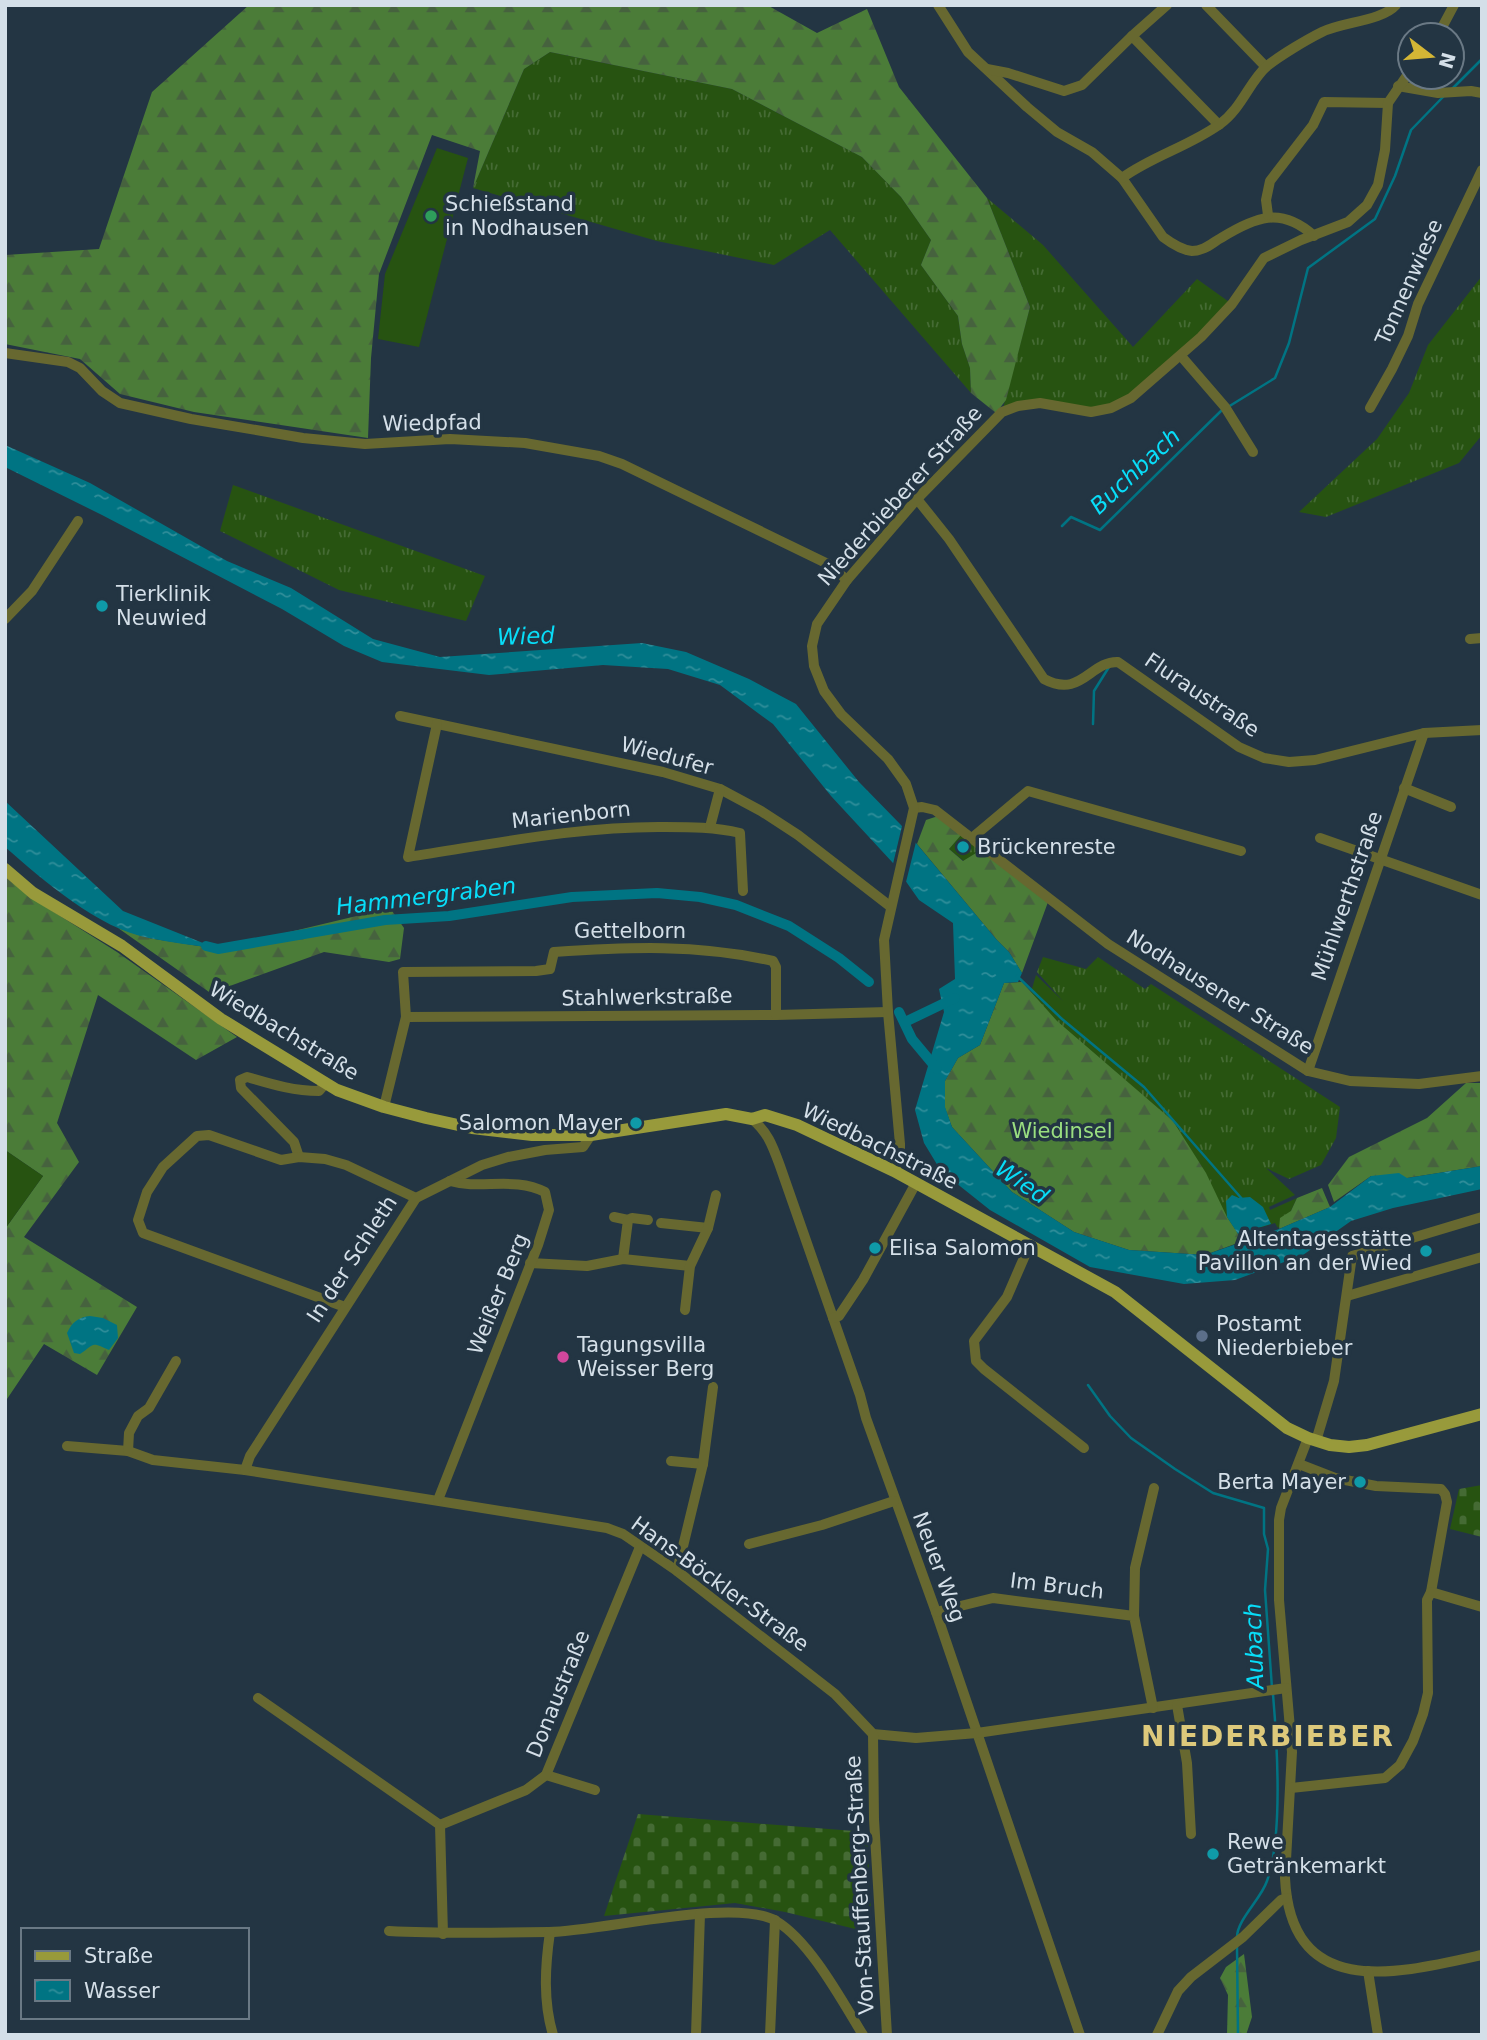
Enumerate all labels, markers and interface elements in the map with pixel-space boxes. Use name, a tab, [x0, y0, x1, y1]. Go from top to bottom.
north arrow	[1396, 21, 1466, 91]
text: N	[1435, 50, 1460, 71]
place label: Schießstand in Nodhausen	[445, 192, 589, 240]
marker: Schießstand in Nodhausen	[423, 208, 439, 224]
street label: Tonnenwiese	[1370, 216, 1447, 349]
street label: Niederbieberer Straße	[813, 401, 987, 591]
street label: Wiedpfad	[382, 410, 482, 436]
water label: Buchbach	[1085, 423, 1185, 519]
place label: Tierklinik Neuwied	[115, 582, 212, 630]
marker: Tierklinik Neuwied	[94, 598, 110, 614]
water label: Wied	[497, 622, 556, 650]
street label: Fluraustraße	[1140, 648, 1264, 742]
street label: Wiedufer	[618, 732, 716, 780]
street label: Marienborn	[510, 797, 632, 833]
street label: Mühlwerthstraße	[1307, 808, 1387, 984]
place label: Brückenreste	[977, 835, 1116, 859]
marker: Brückenreste	[955, 839, 971, 855]
water label: Hammergraben	[334, 872, 518, 920]
street label: Gettelborn	[574, 919, 686, 943]
street label: Nodhausener Straße	[1122, 925, 1318, 1059]
street label: Wiedbachstraße	[205, 977, 363, 1085]
street label: Stahlwerkstraße	[561, 984, 733, 1010]
street label: Wiedbachstraße	[798, 1098, 962, 1194]
place label: Salomon Mayer	[459, 1111, 622, 1135]
marker: Salomon Mayer	[628, 1115, 644, 1131]
park label: Wiedinsel	[1011, 1119, 1113, 1143]
water label: Wied	[991, 1155, 1054, 1209]
street label: In der Schleth	[302, 1191, 402, 1327]
place label: Altentagesstätte Pavillon an der Wied	[1198, 1227, 1412, 1275]
street label: Weißer Berg	[463, 1230, 533, 1358]
place label: Elisa Salomon	[889, 1236, 1036, 1260]
marker: Elisa Salomon	[867, 1240, 883, 1256]
marker: Altentagesstätte Pavillon an der Wied	[1418, 1243, 1434, 1259]
place label: Postamt Niederbieber	[1216, 1312, 1353, 1360]
marker: Postamt Niederbieber	[1194, 1328, 1210, 1344]
place label: Tagungsvilla Weisser Berg	[576, 1333, 714, 1381]
marker: Tagungsvilla Weisser Berg	[555, 1349, 571, 1365]
place label: Berta Mayer	[1217, 1470, 1346, 1494]
marker: Berta Mayer	[1352, 1474, 1368, 1490]
street label: Neuer Weg	[908, 1508, 970, 1626]
street label: Hans-Böckler-Straße	[627, 1512, 813, 1656]
street label: Im Bruch	[1009, 1568, 1105, 1604]
water label: Aubach	[1240, 1602, 1269, 1692]
street label: Donaustraße	[522, 1627, 594, 1761]
district label: NIEDERBIEBER	[1141, 1720, 1395, 1753]
street label: Von-Stauffenberg-Straße	[841, 1755, 879, 2015]
place label: Rewe Getränkemarkt	[1227, 1830, 1386, 1878]
marker: Rewe Getränkemarkt	[1205, 1846, 1221, 1862]
legend	[21, 1928, 248, 2019]
text: Straße	[84, 1944, 153, 1968]
text: Wasser	[84, 1979, 160, 2003]

